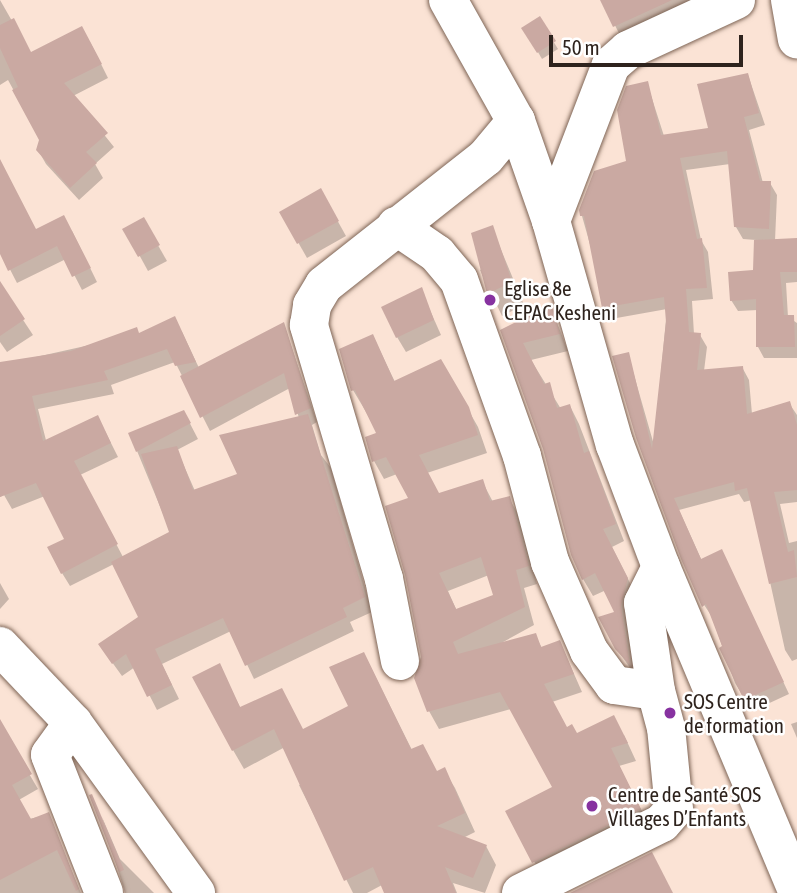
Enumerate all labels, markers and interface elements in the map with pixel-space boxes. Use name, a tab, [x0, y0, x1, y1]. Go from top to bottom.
scale bar	[552, 21, 746, 65]
text: 50 m	[562, 35, 600, 59]
place label: Eglise 8e CEPAC Kesheni	[504, 275, 616, 325]
marker: Eglise 8e CEPAC Kesheni	[482, 292, 498, 308]
place label: SOS Centre de formation	[684, 688, 784, 738]
marker: SOS Centre de formation	[662, 705, 678, 721]
place label: Centre de Santé SOS Villages D’Enfants	[608, 781, 761, 831]
marker: Centre de Santé SOS Villages D’Enfants	[582, 796, 602, 816]

